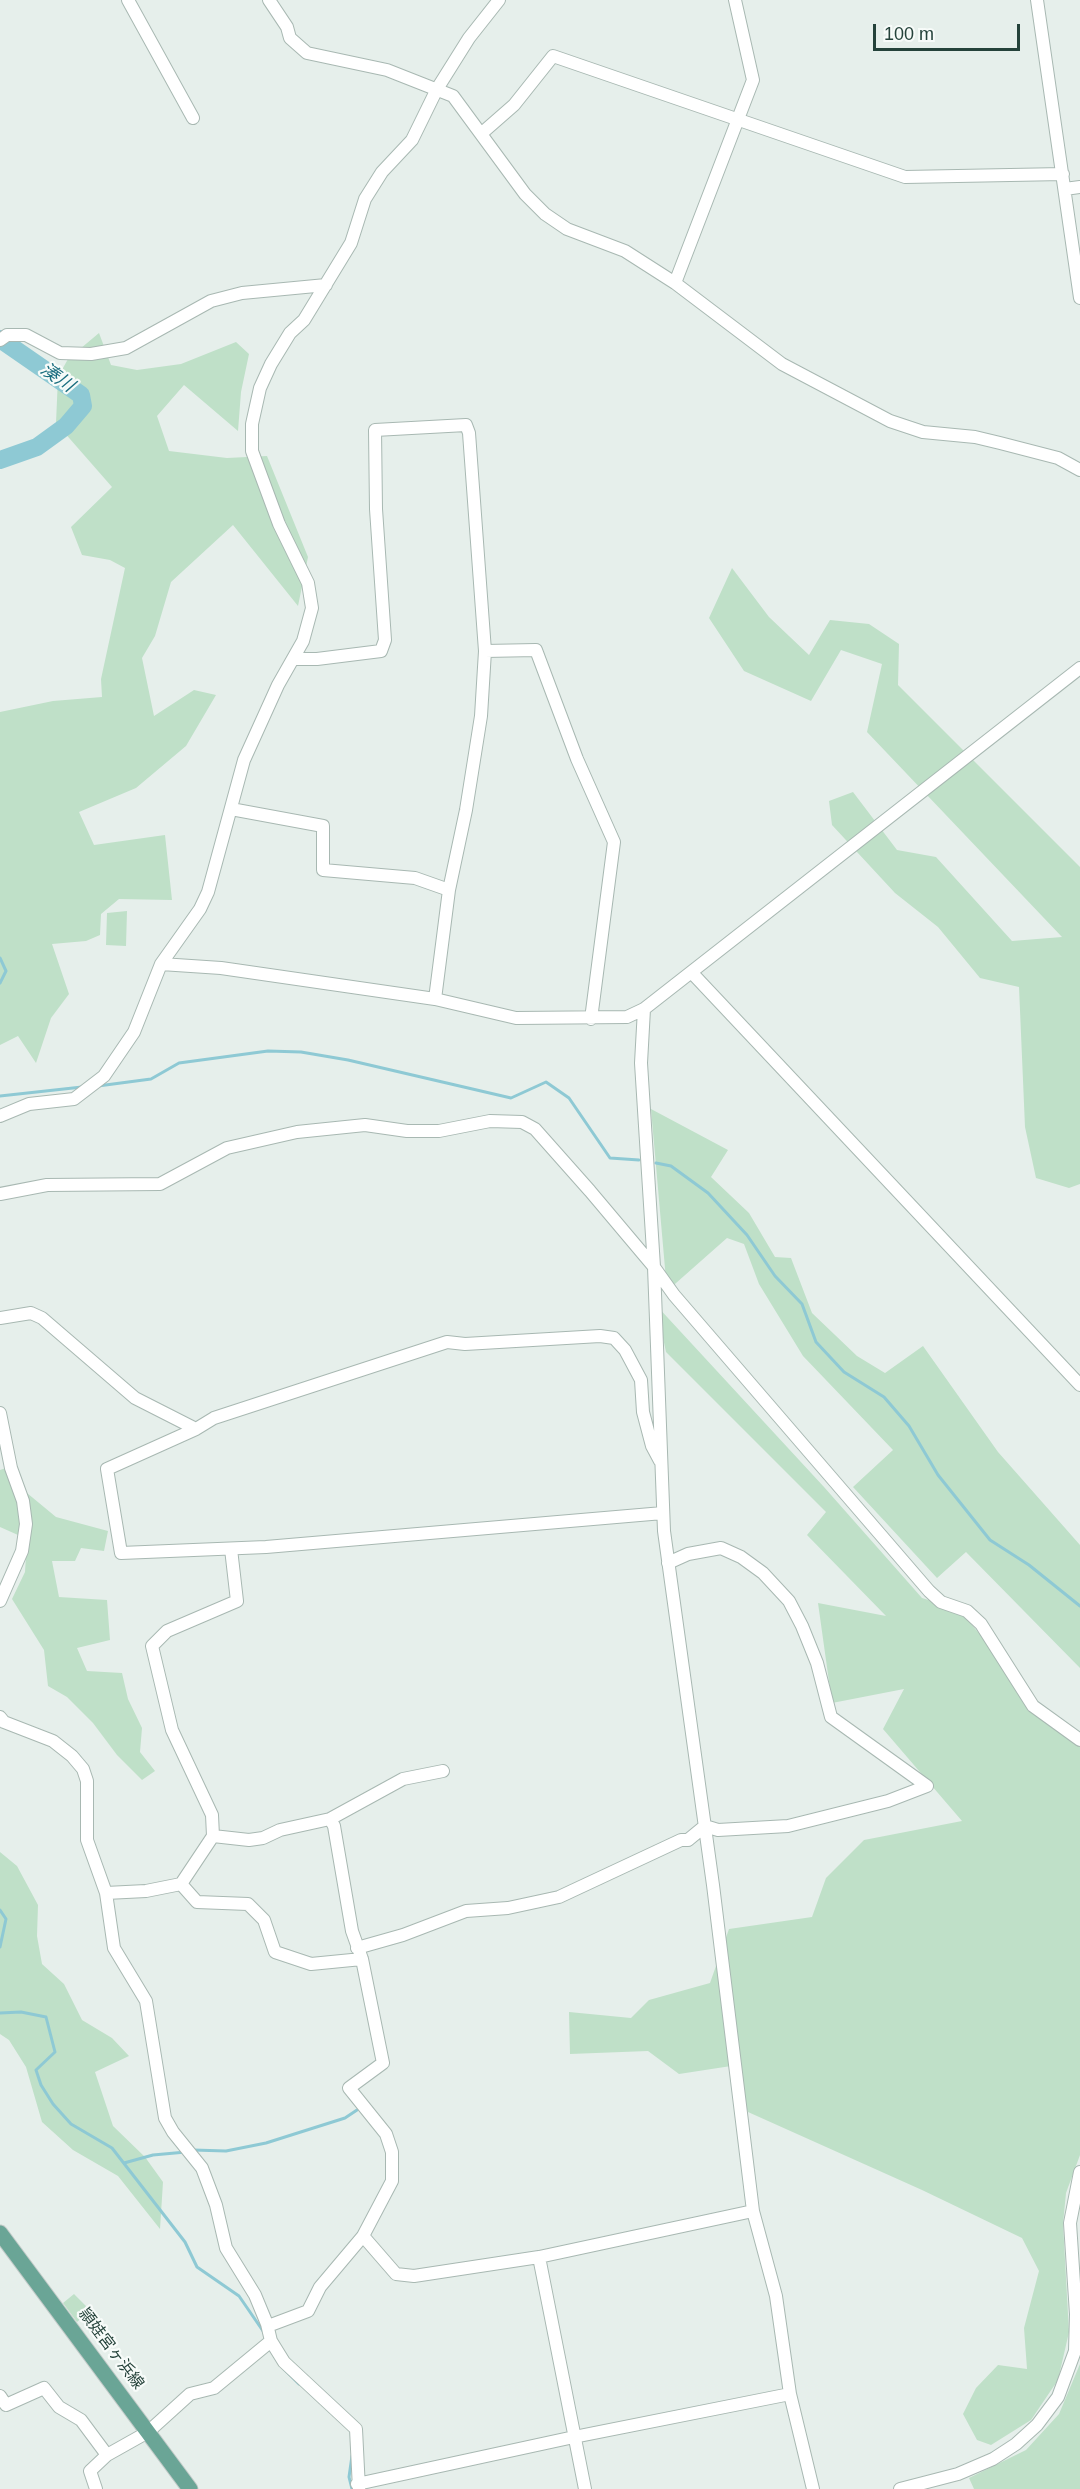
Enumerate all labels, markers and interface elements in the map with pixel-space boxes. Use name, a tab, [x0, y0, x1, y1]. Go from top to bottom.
scale bar	[876, 12, 1023, 50]
text: 100 m	[884, 24, 934, 44]
water label: 湊川	[36, 359, 78, 397]
street label: 頴娃宮ヶ浜線	[74, 2305, 148, 2393]

